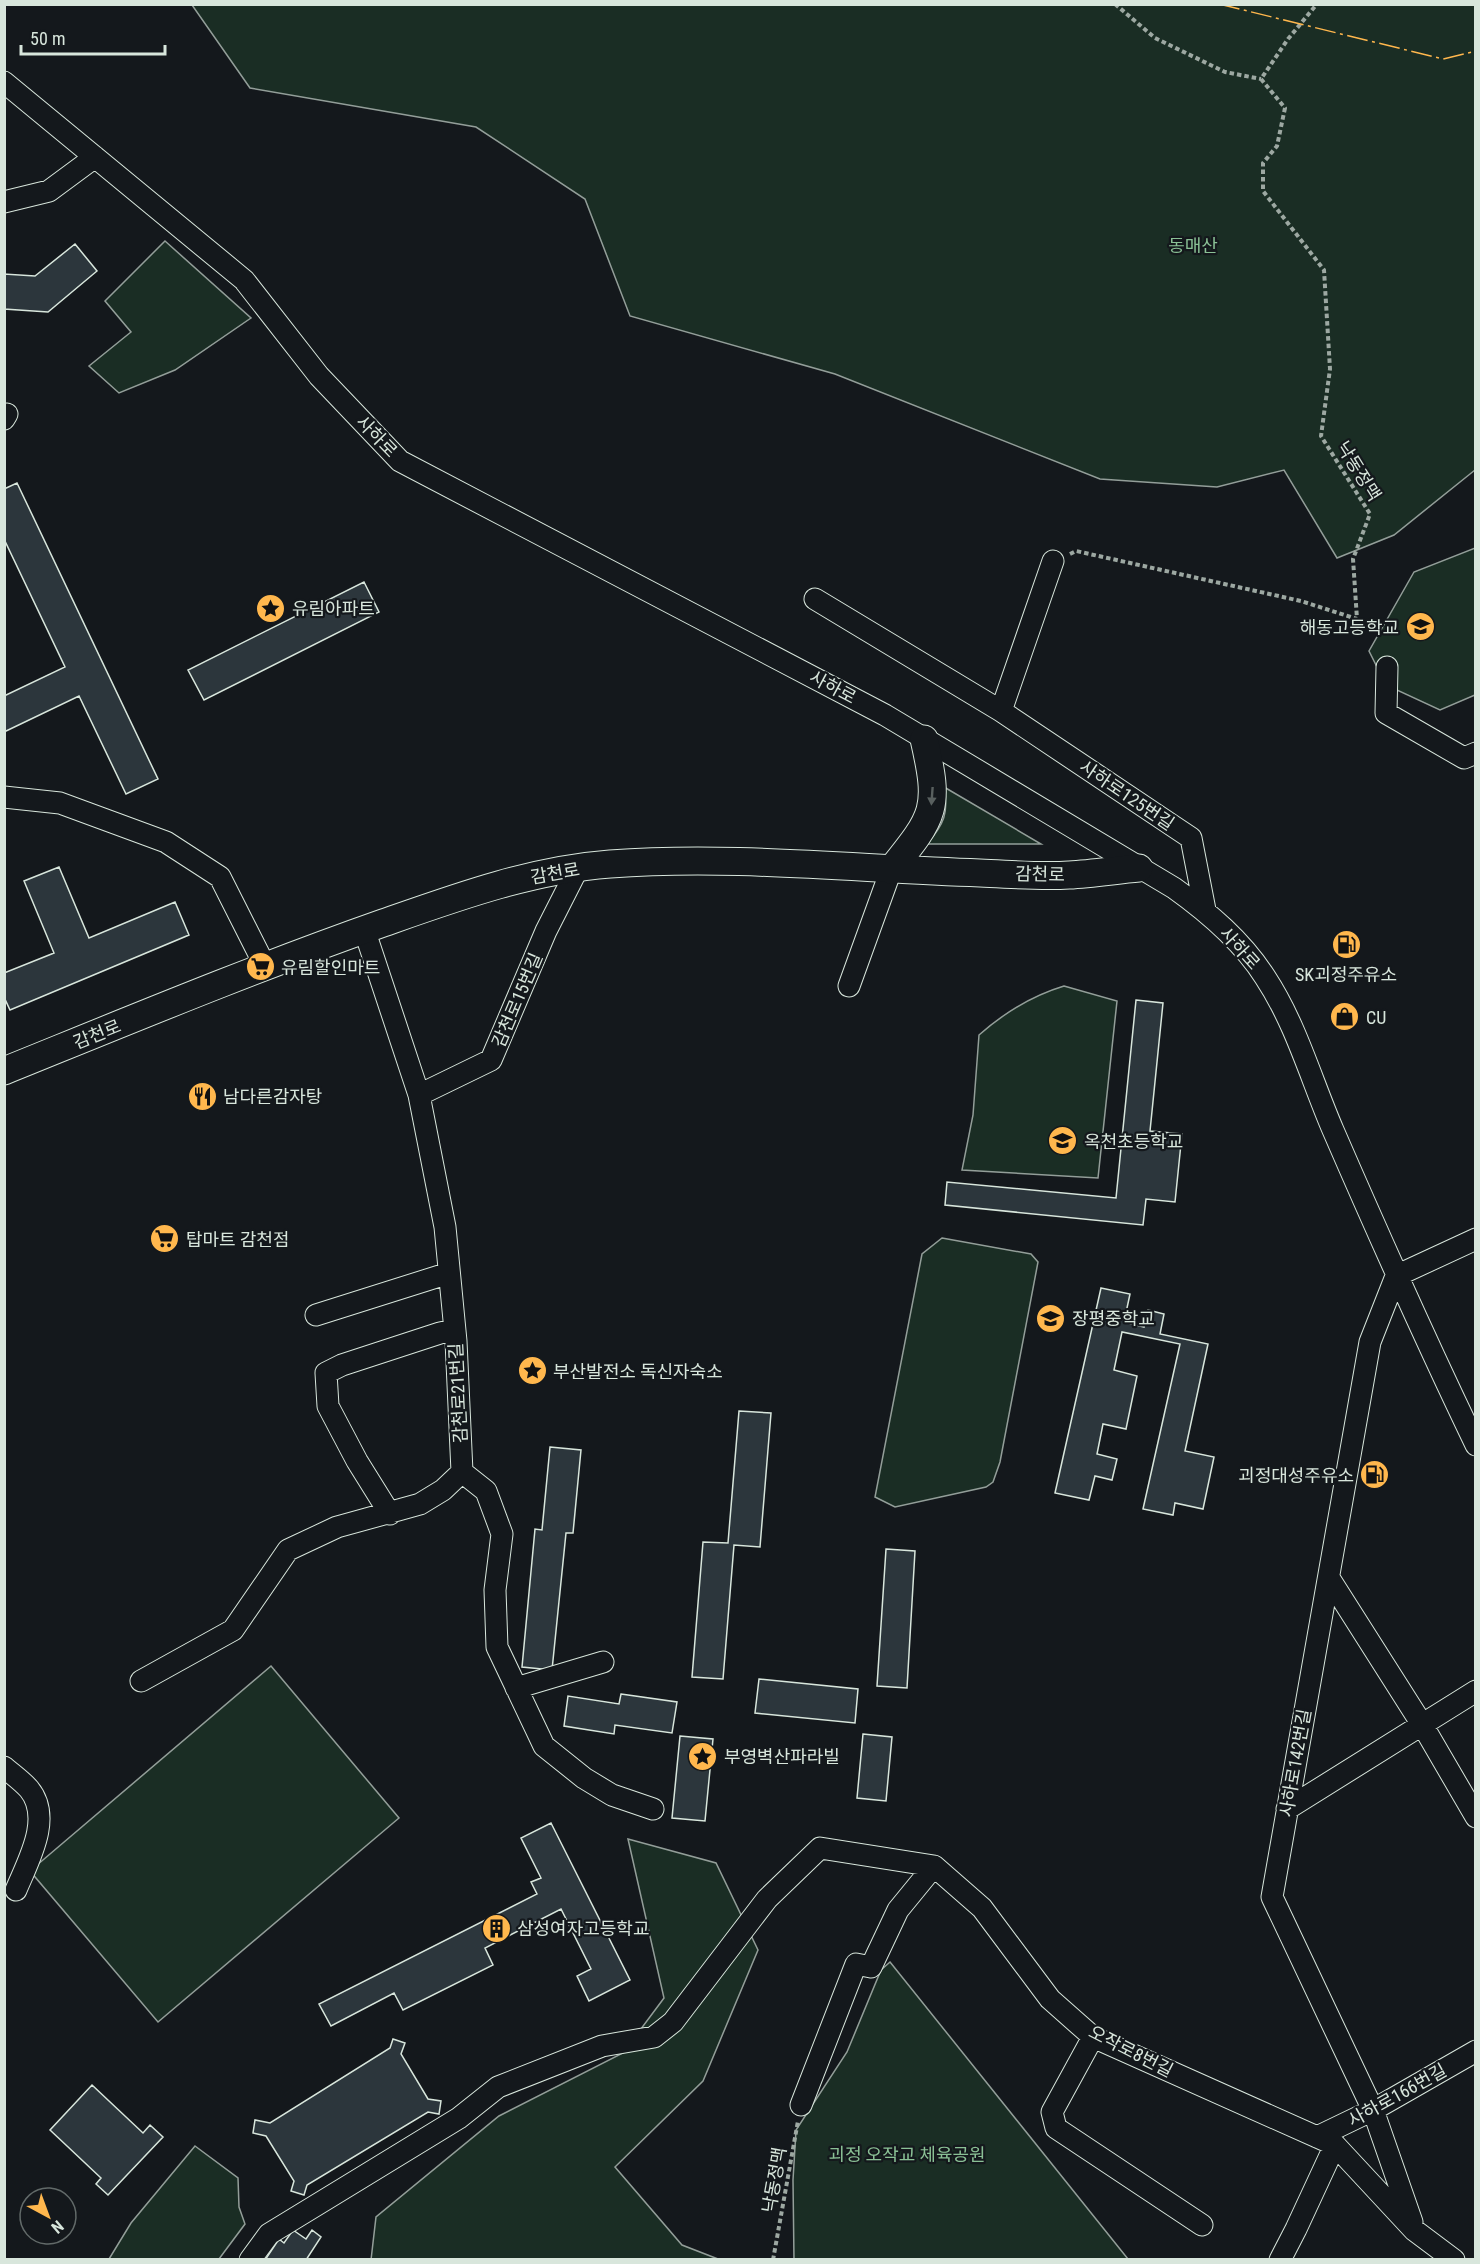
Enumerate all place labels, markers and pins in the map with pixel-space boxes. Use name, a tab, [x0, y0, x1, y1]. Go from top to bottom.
place icon: 유림아파트	[255, 592, 287, 624]
place label: 유림아파트	[292, 598, 375, 619]
school or university icon: 해동고등학교	[1404, 611, 1436, 643]
place label: 해동고등학교	[1300, 617, 1399, 638]
fuel station icon: SK괴정주유소	[1330, 929, 1362, 961]
supermarket icon: 유림할인마트	[244, 951, 276, 983]
place label: 유림할인마트	[281, 957, 380, 978]
place label: SK괴정주유소	[1295, 964, 1397, 985]
shop icon: CU	[1329, 1001, 1361, 1033]
place label: CU	[1366, 1007, 1386, 1028]
restaurant icon: 남다른감자탕	[186, 1080, 218, 1112]
place label: 남다른감자탕	[223, 1086, 322, 1107]
school or university icon: 옥천초등학교	[1047, 1125, 1079, 1157]
place label: 옥천초등학교	[1084, 1131, 1183, 1152]
supermarket icon: 탑마트 감천점	[149, 1223, 181, 1255]
place label: 탑마트 감천점	[186, 1229, 290, 1250]
school or university icon: 장평중학교	[1035, 1302, 1067, 1334]
place label: 장평중학교	[1072, 1308, 1155, 1329]
place icon: 부산발전소 독신자숙소	[516, 1355, 548, 1387]
place label: 부산발전소 독신자숙소	[553, 1361, 723, 1382]
fuel station icon: 괴정대성주유소	[1359, 1459, 1391, 1491]
place label: 괴정대성주유소	[1238, 1465, 1354, 1486]
place icon: 부영벽산파라빌	[687, 1740, 719, 1772]
place label: 부영벽산파라빌	[724, 1746, 840, 1767]
building icon: 삼성여자고등학교	[480, 1912, 512, 1944]
place label: 삼성여자고등학교	[517, 1918, 649, 1939]

